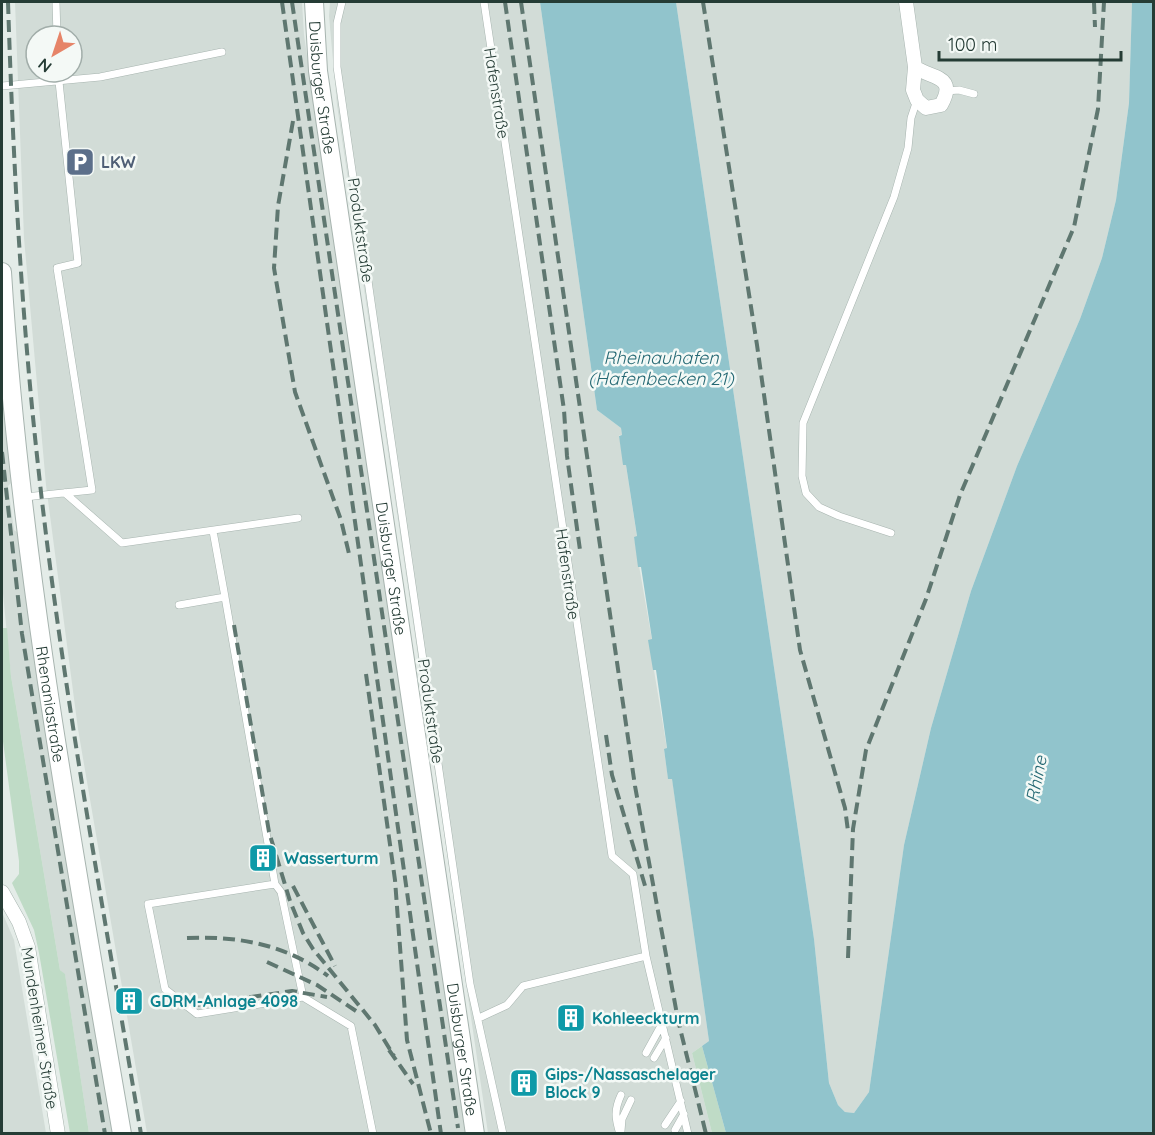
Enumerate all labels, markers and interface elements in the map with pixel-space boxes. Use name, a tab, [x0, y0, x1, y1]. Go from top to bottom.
street label: Duisburger Straße	[305, 20, 340, 156]
north arrow	[24, 24, 84, 84]
scale bar	[939, 24, 1120, 62]
text: 100 m	[948, 33, 997, 56]
street label: Hafenstraße	[480, 46, 514, 140]
text: N	[34, 54, 55, 77]
parking icon: LKW	[64, 146, 96, 178]
place label: LKW	[101, 152, 135, 172]
street label: Produktstraße	[344, 176, 378, 284]
water label: Rheinauhafen (Hafenbecken 21)	[588, 346, 735, 390]
street label: Duisburger Straße	[372, 501, 411, 636]
street label: Hafenstraße	[552, 527, 584, 621]
street label: Rhenaniastraße	[32, 645, 69, 764]
street label: Produktstraße	[414, 657, 448, 765]
water label: Rhine	[1020, 753, 1052, 804]
building icon: Wasserturm	[247, 842, 279, 874]
place label: Wasserturm	[284, 848, 378, 868]
street label: Mundenheimer Straße	[17, 945, 63, 1111]
street label: Duisburger Straße	[443, 981, 482, 1117]
building icon: GDRM-Anlage 4098	[113, 985, 145, 1017]
place label: GDRM-Anlage 4098	[150, 991, 298, 1011]
building icon: Kohleeckturm	[555, 1002, 587, 1034]
place label: Kohleeckturm	[592, 1008, 700, 1028]
place label: Gips-/Nassaschelager Block 9	[545, 1064, 716, 1102]
building icon: Gips-/Nassaschelager Block 9	[508, 1067, 540, 1099]

